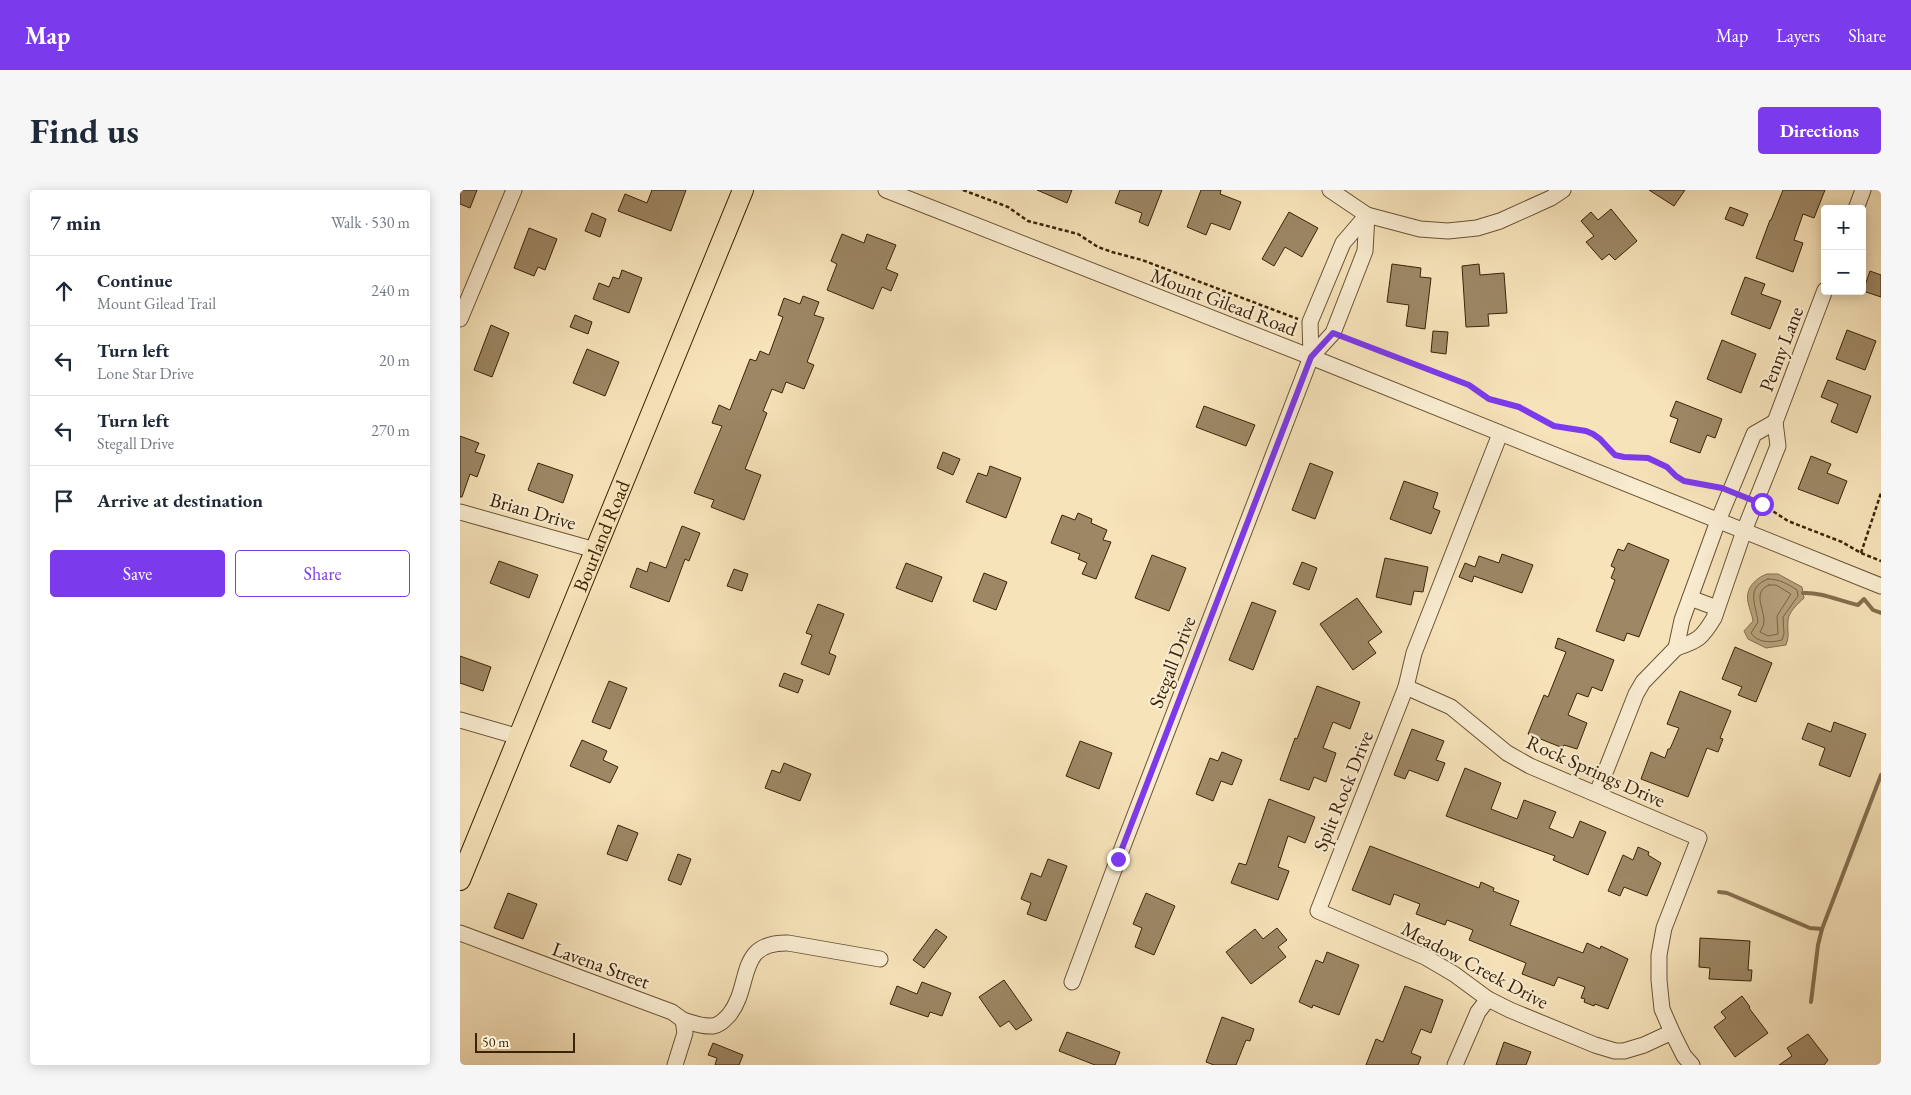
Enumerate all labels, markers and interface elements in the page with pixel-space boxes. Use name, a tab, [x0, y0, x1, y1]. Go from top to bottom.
text: Map	[25, 20, 70, 51]
text: Map	[1716, 24, 1748, 47]
text: Layers	[1776, 24, 1820, 47]
text: Share	[1848, 24, 1886, 47]
button: Directions	[1758, 107, 1881, 154]
text: Find us	[30, 108, 139, 153]
map controls	[1821, 205, 1866, 295]
button: +	[1821, 205, 1866, 250]
text: 7 min	[50, 209, 101, 236]
text: Walk · 530 m	[331, 212, 410, 233]
button: −	[1821, 250, 1866, 295]
street label: Mount Gilead Road	[1147, 262, 1302, 342]
text: Continue	[97, 268, 172, 293]
icon: ahead	[50, 277, 78, 305]
text: 240 m	[371, 280, 410, 301]
text: Mount Gilead Trail	[97, 293, 216, 314]
street label: Penny Lane	[1753, 303, 1809, 395]
text: Turn left	[97, 338, 169, 363]
icon: left	[50, 347, 78, 375]
text: 20 m	[379, 350, 410, 371]
text: Lone Star Drive	[97, 363, 194, 384]
text: Turn left	[97, 408, 169, 433]
icon: left	[50, 417, 78, 445]
text: 270 m	[371, 420, 410, 441]
text: Stegall Drive	[97, 433, 174, 454]
street label: Bourland Road	[567, 475, 636, 595]
street label: Brian Drive	[487, 486, 579, 536]
icon: arrive	[50, 487, 78, 515]
text: Arrive at destination	[97, 488, 263, 513]
route start	[1751, 493, 1774, 516]
button: Save	[50, 550, 225, 597]
button: Share	[235, 550, 410, 597]
street label: Stegall Drive	[1143, 612, 1201, 712]
street label: Split Rock Drive	[1307, 727, 1379, 855]
street label: Rock Springs Drive	[1522, 729, 1670, 813]
route end	[1107, 848, 1130, 871]
street label: Meadow Creek Drive	[1397, 915, 1553, 1015]
street label: Lavena Street	[549, 935, 654, 995]
scale bar	[475, 1030, 575, 1053]
text: 50 m	[482, 1033, 509, 1051]

